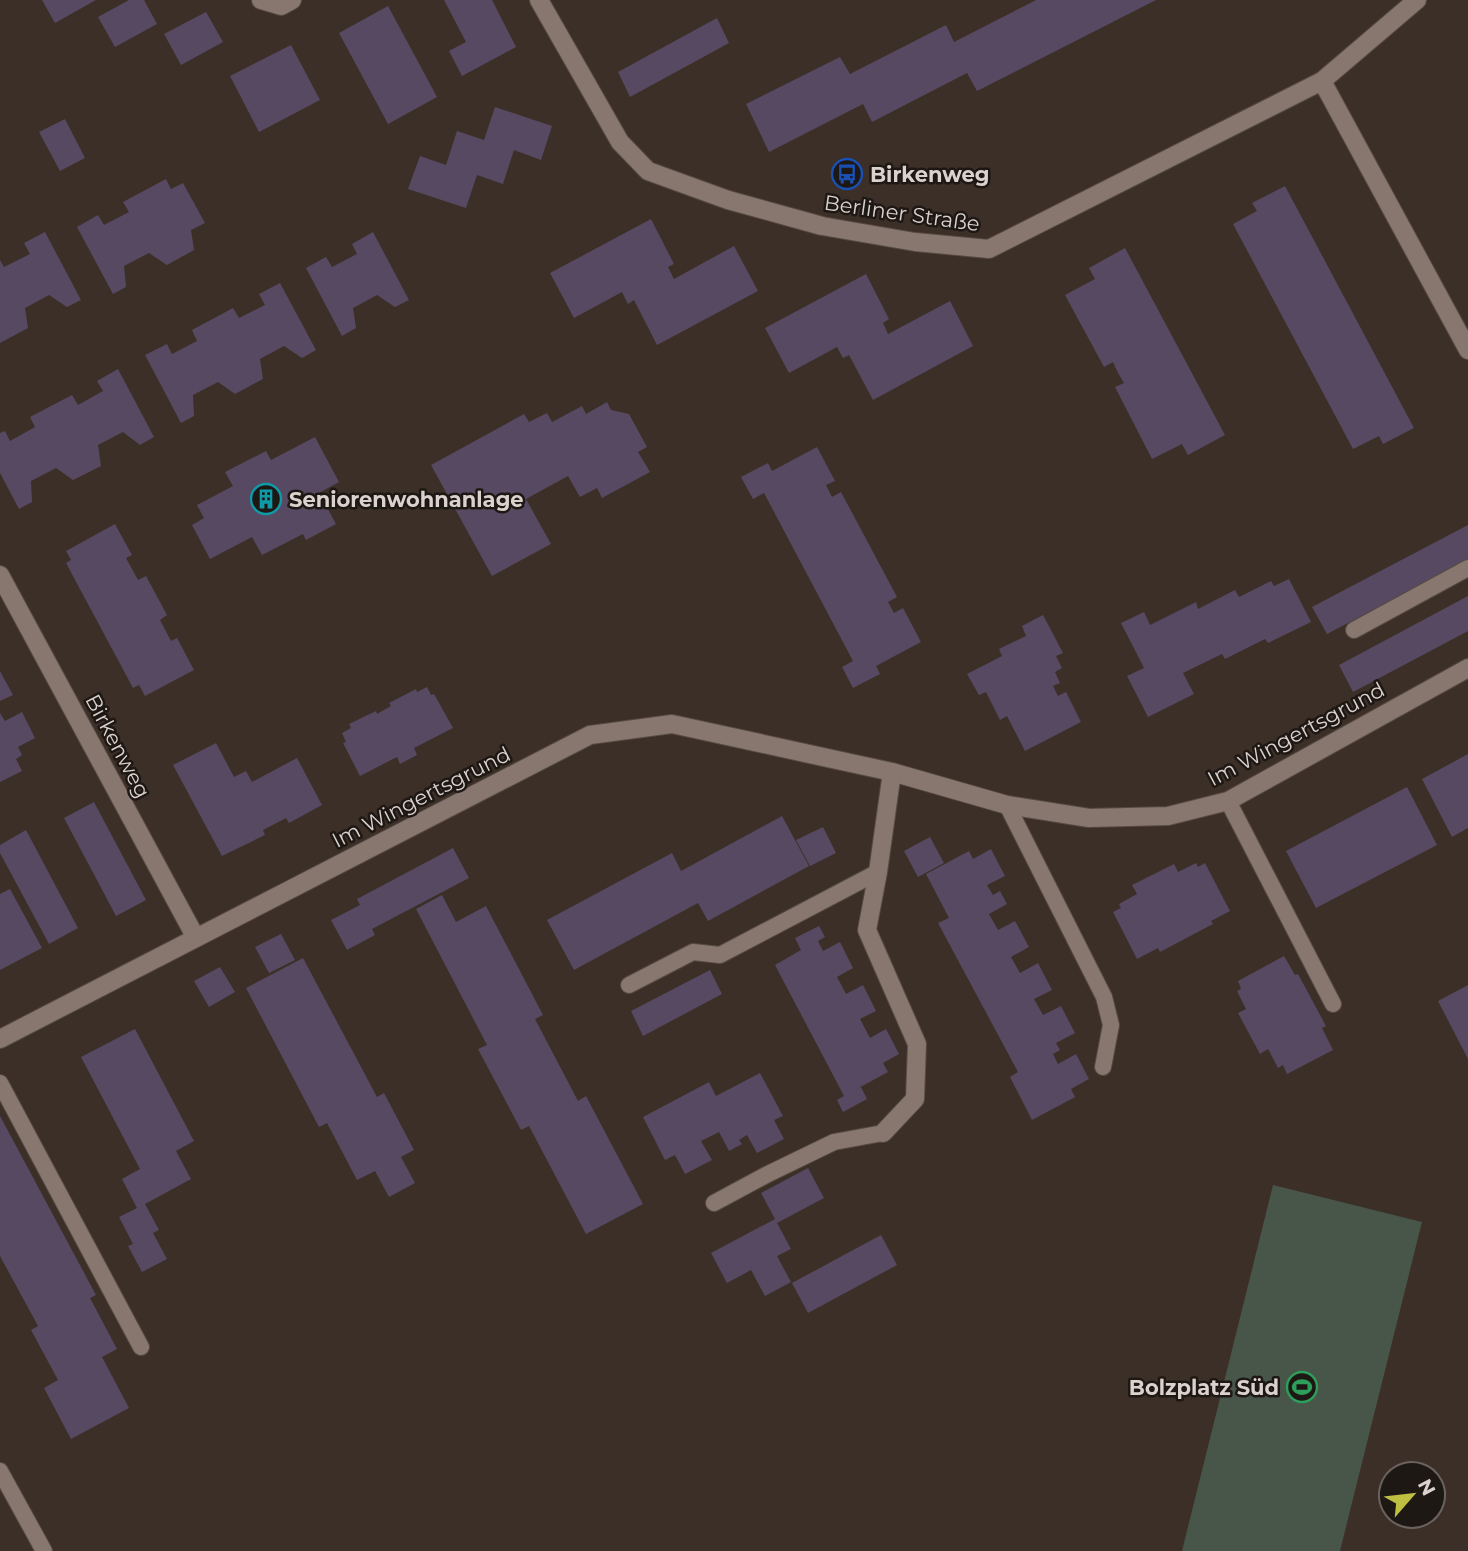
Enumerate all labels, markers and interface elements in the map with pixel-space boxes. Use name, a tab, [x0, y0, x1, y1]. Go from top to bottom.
bus stop icon: Birkenweg	[830, 157, 864, 191]
place label: Birkenweg	[870, 162, 990, 187]
street label: Berliner Straße	[823, 190, 981, 236]
building icon: Seniorenwohnanlage	[249, 482, 283, 516]
place label: Seniorenwohnanlage	[289, 487, 524, 512]
street label: Im Wingertsgrund	[1203, 677, 1389, 791]
street label: Birkenweg	[80, 690, 156, 802]
street label: Im Wingertsgrund	[328, 741, 514, 853]
sports icon: Bolzplatz Süd	[1285, 1370, 1319, 1404]
place label: Bolzplatz Süd	[1129, 1375, 1279, 1400]
north arrow	[1377, 1460, 1447, 1530]
text: N	[1413, 1475, 1440, 1499]

